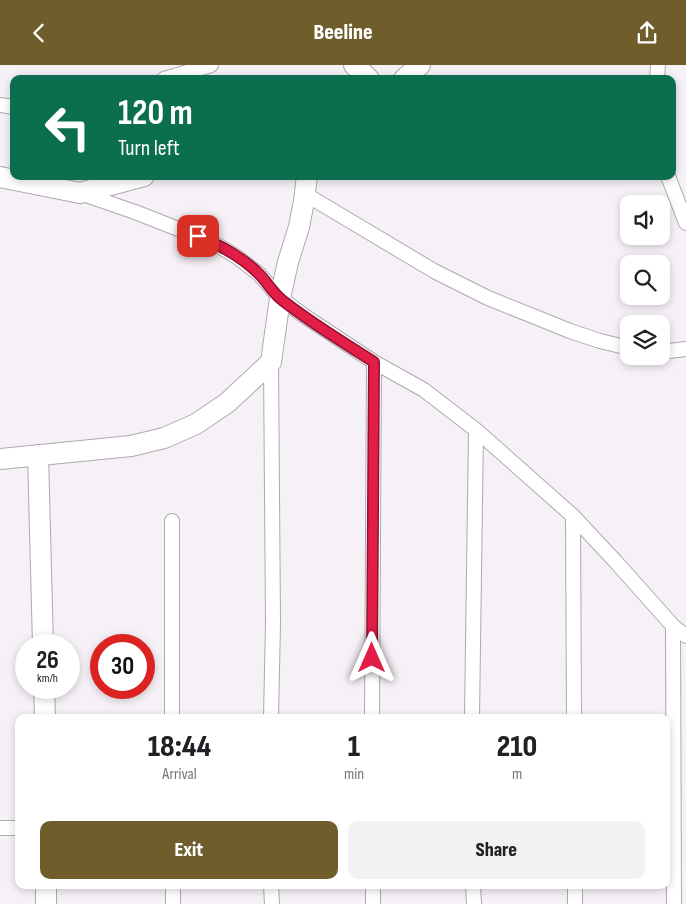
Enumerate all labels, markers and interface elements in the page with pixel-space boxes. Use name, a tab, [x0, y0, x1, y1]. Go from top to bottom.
icon: back	[25, 19, 53, 47]
text: Beeline	[313, 19, 373, 46]
icon: share	[633, 19, 661, 47]
text: 120 m	[118, 92, 193, 135]
icon: left	[35, 95, 100, 160]
text: Turn left	[118, 135, 180, 162]
map controls	[620, 195, 670, 365]
button: sound	[620, 195, 670, 245]
pin	[177, 215, 219, 257]
icon: arrive	[184, 222, 212, 250]
button: search	[620, 255, 670, 305]
button: layers	[620, 315, 670, 365]
position arrow	[345, 631, 397, 683]
speed limit sign: 30	[90, 634, 155, 699]
text: 26	[36, 645, 59, 676]
text: km/h	[37, 671, 58, 686]
text: 18:44	[148, 729, 211, 765]
text: 1	[348, 729, 360, 765]
text: 210	[497, 729, 537, 765]
text: Arrival	[162, 765, 197, 784]
text: min	[344, 765, 364, 784]
text: m	[512, 765, 522, 784]
button: Exit	[40, 821, 338, 879]
button: Share	[348, 821, 645, 879]

